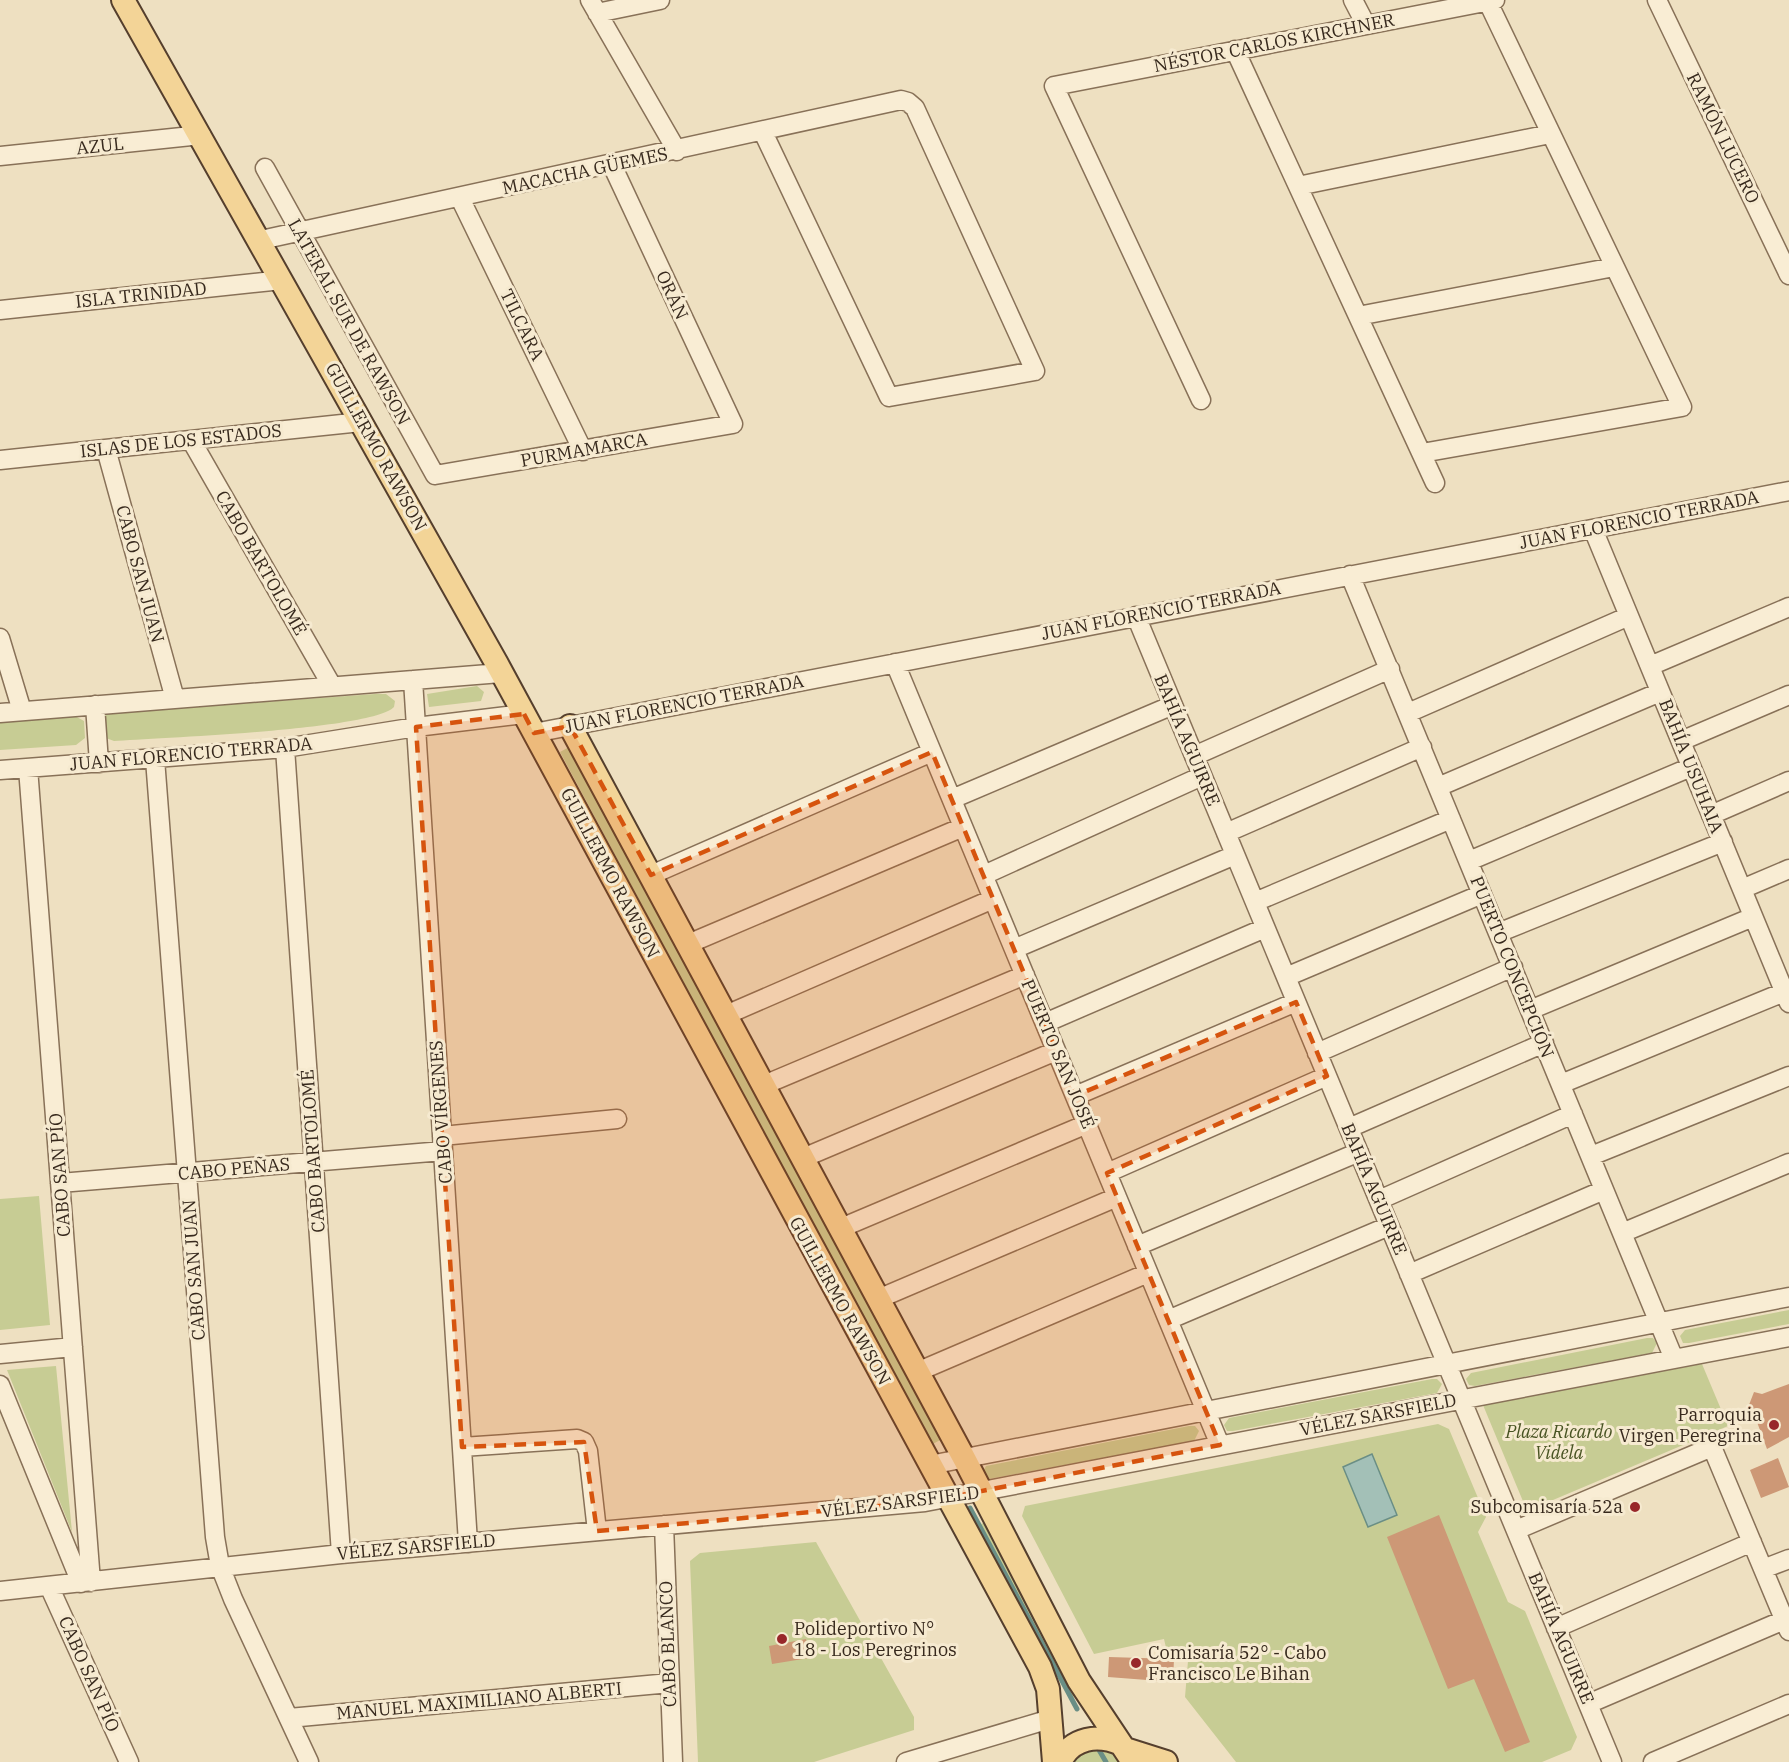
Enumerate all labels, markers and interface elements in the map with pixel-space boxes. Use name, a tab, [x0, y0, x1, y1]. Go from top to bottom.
street label: NÉSTOR CARLOS KIRCHNER	[1151, 8, 1396, 77]
street label: RAMÓN LUCERO	[1682, 69, 1765, 207]
street label: AZUL	[75, 132, 125, 159]
street label: MACACHA GÜEMES	[500, 142, 670, 199]
street label: LATERAL SUR DE RAWSON	[283, 215, 416, 429]
street label: ORÁN	[651, 267, 694, 323]
street label: ISLA TRINIDAD	[74, 276, 208, 313]
street label: TILCARA	[495, 285, 550, 365]
street label: GUILLERMO RAWSON	[321, 359, 432, 535]
street label: ISLAS DE LOS ESTADOS	[79, 418, 283, 463]
street label: PURMAMARCA	[519, 427, 650, 472]
street label: JUAN FLORENCIO TERRADA	[1517, 485, 1761, 554]
street label: CABO BARTOLOMÉ	[211, 486, 312, 639]
street label: CABO SAN JUAN	[111, 503, 170, 645]
street label: JUAN FLORENCIO TERRADA	[1039, 576, 1283, 645]
street label: JUAN FLORENCIO TERRADA	[562, 669, 806, 738]
street label: BAHÍA AGUIRRE	[1149, 670, 1226, 809]
street label: BAHÍA USUHAIA	[1654, 695, 1729, 837]
street label: JUAN FLORENCIO TERRADA	[69, 731, 314, 776]
street label: GUILLERMO RAWSON	[556, 784, 665, 962]
street label: PUERTO CONCEPCIÓN	[1465, 873, 1559, 1061]
street label: PUERTO SAN JOSÉ	[1017, 975, 1100, 1132]
street label: CABO VÍRGENES	[424, 1040, 457, 1184]
street label: CABO BARTOLOMÉ	[295, 1069, 330, 1233]
street label: CABO SAN PÍO	[44, 1112, 75, 1238]
street label: BAHÍA AGUIRRE	[1336, 1119, 1413, 1258]
street label: CABO PEÑAS	[177, 1152, 291, 1185]
street label: CABO SAN JUAN	[177, 1199, 210, 1341]
street label: GUILLERMO RAWSON	[785, 1213, 896, 1389]
street label: VÉLEZ SARSFIELD	[1298, 1388, 1458, 1441]
place label: Parroquia Virgen Peregrina	[1619, 1403, 1762, 1447]
marker: Parroquia Virgen Peregrina	[1767, 1418, 1781, 1432]
park label: Plaza Ricardo Videla	[1504, 1420, 1613, 1464]
street label: VÉLEZ SARSFIELD	[820, 1480, 980, 1523]
place label: Subcomisaría 52a	[1471, 1495, 1623, 1518]
marker: Subcomisaría 52a	[1628, 1500, 1642, 1514]
street label: VÉLEZ SARSFIELD	[336, 1528, 496, 1565]
street label: BAHÍA AGUIRRE	[1523, 1568, 1600, 1707]
street label: CABO BLANCO	[654, 1580, 681, 1708]
street label: CABO SAN PÍO	[54, 1612, 125, 1735]
place label: Polideportivo N° 18 - Los Peregrinos	[794, 1617, 957, 1661]
marker: Polideportivo N° 18 - Los Peregrinos	[775, 1632, 789, 1646]
place label: Comisaría 52° - Cabo Francisco Le Bihan	[1148, 1641, 1326, 1685]
marker: Comisaría 52° - Cabo Francisco Le Bihan	[1129, 1656, 1143, 1670]
street label: MANUEL MAXIMILIANO ALBERTI	[335, 1677, 623, 1724]

